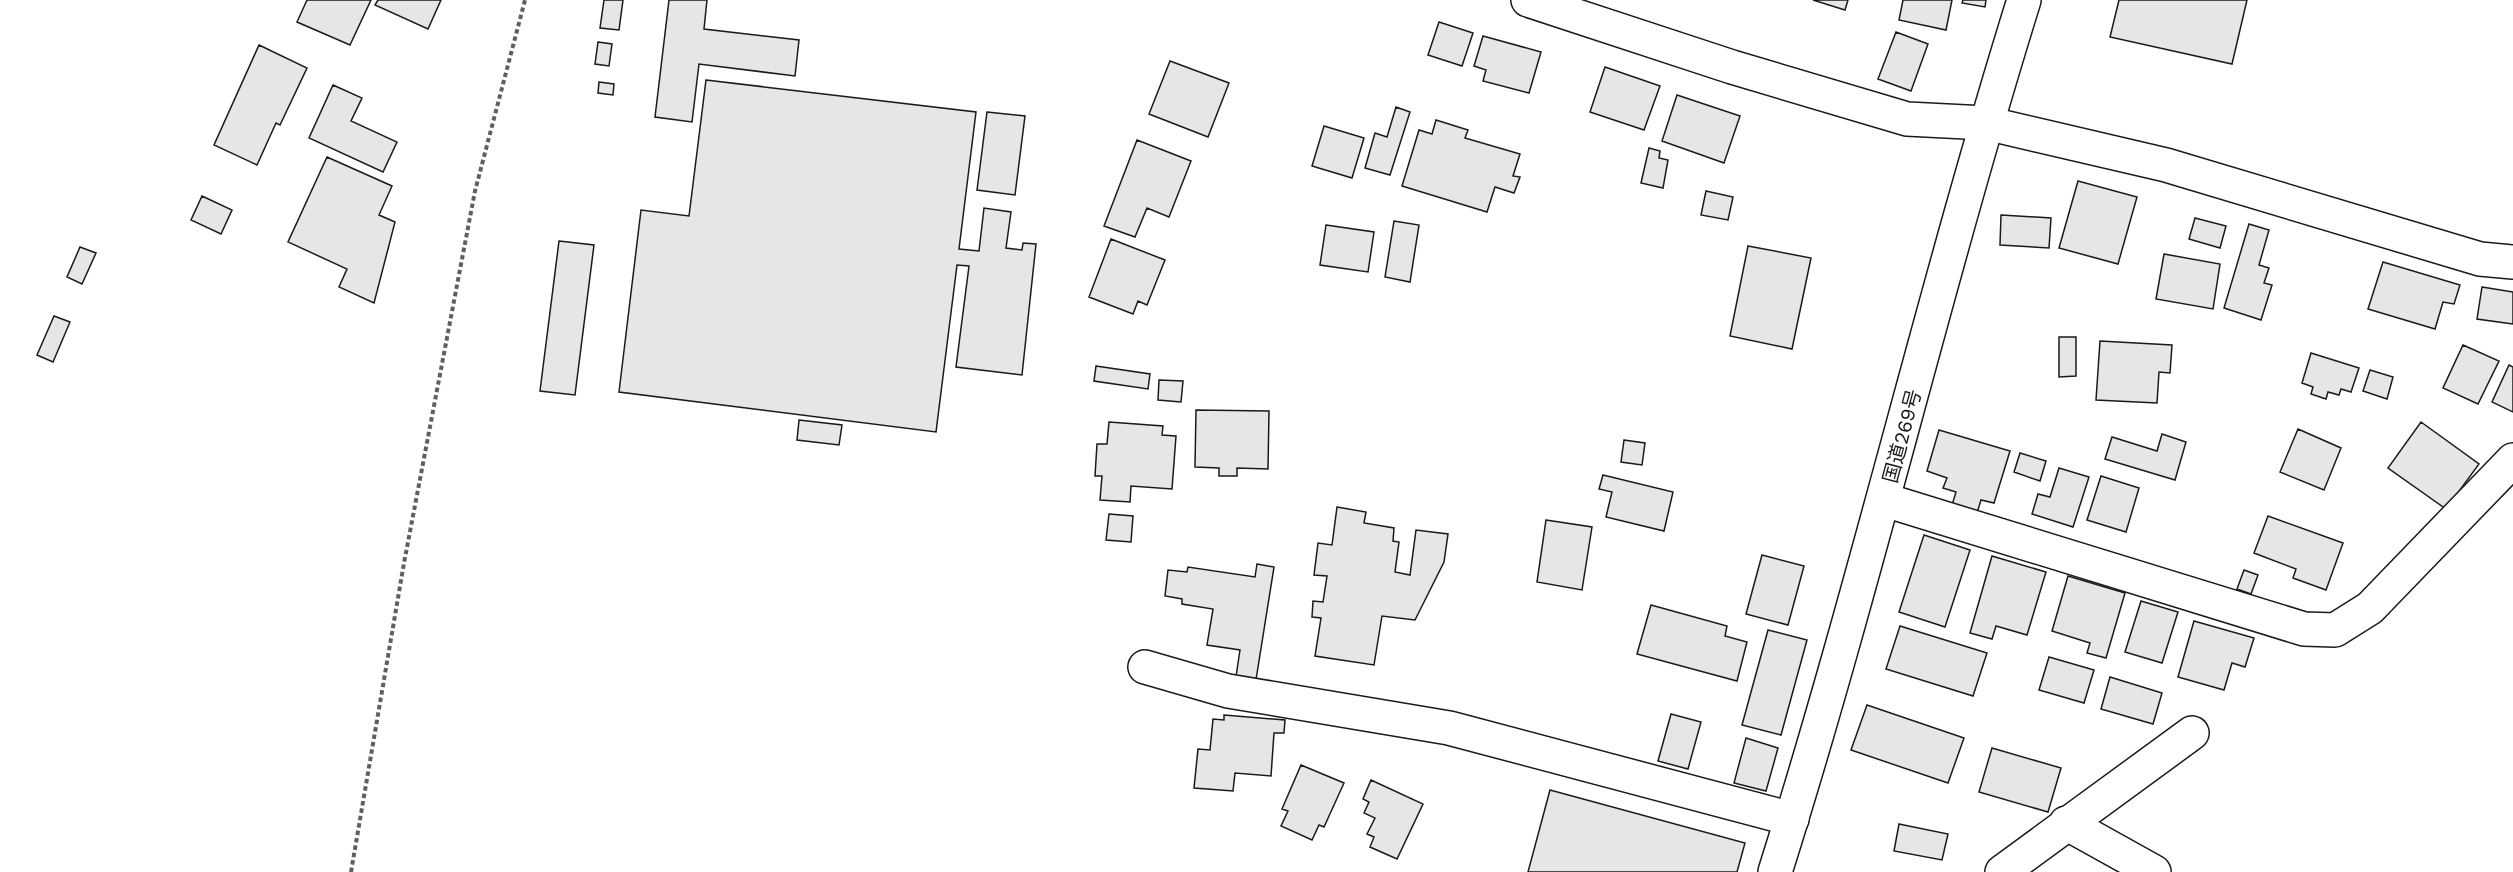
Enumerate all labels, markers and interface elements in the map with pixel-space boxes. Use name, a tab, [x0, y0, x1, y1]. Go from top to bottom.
street label: 国道269号	[1878, 386, 1926, 486]

